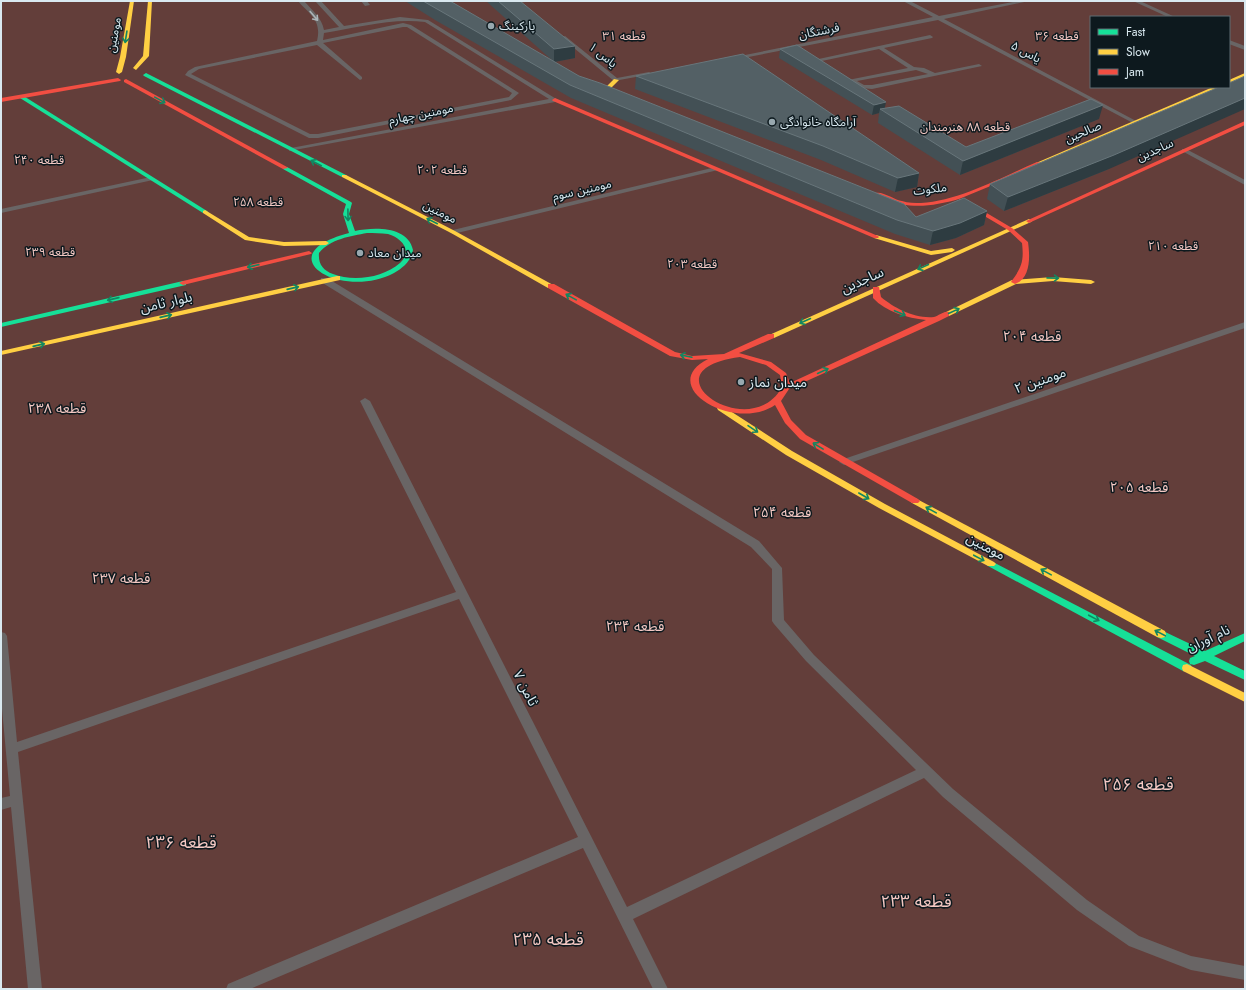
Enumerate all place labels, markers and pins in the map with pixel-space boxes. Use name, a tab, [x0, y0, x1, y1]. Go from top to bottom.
place label: پارکینگ	[499, 17, 535, 35]
marker: پارکینگ	[486, 21, 496, 31]
place label: آرامگاه خانوادگی	[780, 113, 856, 131]
marker: آرامگاه خانوادگی	[767, 117, 777, 127]
place label: میدان معاد	[368, 244, 422, 262]
marker: میدان معاد	[355, 248, 365, 258]
place label: میدان نماز	[748, 372, 807, 392]
marker: میدان نماز	[736, 377, 746, 387]

